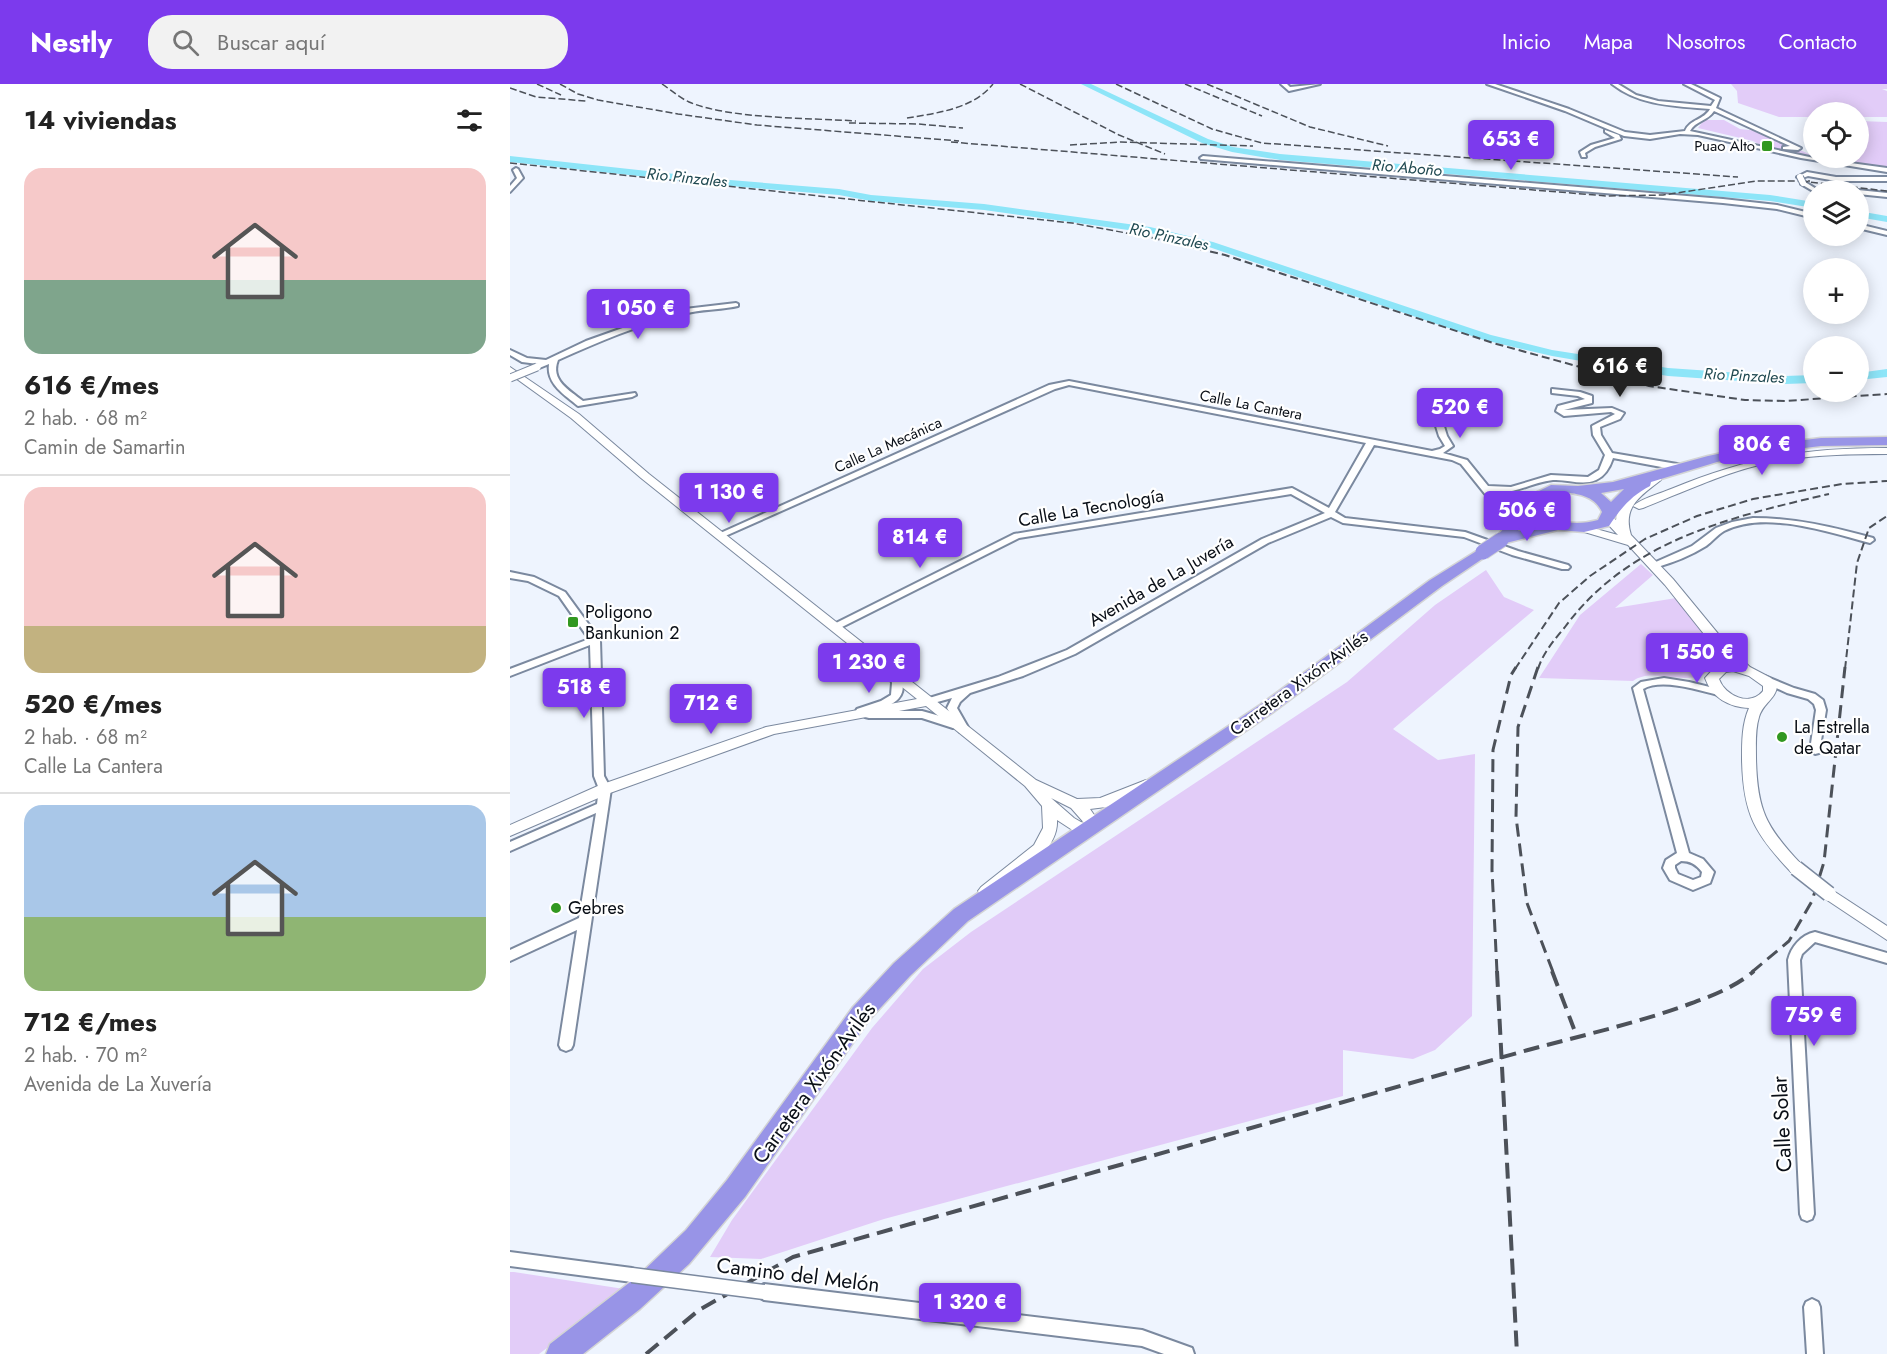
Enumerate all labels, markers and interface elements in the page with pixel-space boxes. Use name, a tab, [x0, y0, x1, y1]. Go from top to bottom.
search box	[148, 15, 568, 69]
text: Nestly	[30, 22, 112, 63]
icon: search	[169, 26, 202, 59]
text: Buscar aquí	[217, 26, 325, 58]
text: Inicio	[1502, 27, 1551, 57]
text: Mapa	[1584, 27, 1633, 57]
text: Nosotros	[1666, 27, 1745, 57]
text: Contacto	[1778, 27, 1857, 57]
text: 14 viviendas	[24, 101, 177, 139]
map controls	[1803, 102, 1869, 402]
button: locate	[1803, 102, 1869, 168]
icon: filters	[453, 104, 486, 137]
pin: 653 €	[1469, 120, 1553, 171]
text: 653 €	[1482, 125, 1540, 154]
place label: Puao Alto	[1694, 135, 1755, 157]
marker: Puao Alto	[1760, 139, 1774, 153]
water label: Rio Aboño	[1371, 153, 1443, 182]
water label: Rio Pinzales	[646, 162, 729, 193]
button: layers	[1803, 180, 1869, 246]
icon: home	[201, 207, 309, 315]
water label: Rio Pinzales	[1127, 217, 1211, 256]
button: +	[1803, 258, 1869, 324]
pin: 1 050 €	[583, 289, 693, 340]
text: 1 050 €	[601, 294, 675, 323]
button: −	[1803, 336, 1869, 402]
pin: 616 €	[1578, 347, 1662, 398]
text: 616 €	[1592, 352, 1648, 381]
water label: Rio Pinzales	[1703, 362, 1786, 389]
text: 616 €/mes	[24, 366, 159, 404]
street label: Calle La Cantera	[1198, 384, 1304, 426]
pin: 520 €	[1418, 388, 1502, 439]
text: 520 €	[1431, 393, 1489, 422]
text: 2 hab. · 68 m²	[24, 404, 147, 433]
street label: Calle La Mecánica	[831, 411, 945, 479]
pin: 806 €	[1720, 425, 1804, 476]
text: 806 €	[1733, 430, 1791, 459]
text: Camin de Samartin	[24, 433, 185, 462]
pin: 1 130 €	[674, 473, 784, 524]
text: 1 130 €	[693, 478, 765, 507]
street label: Calle La Tecnología	[1016, 482, 1166, 534]
pin: 506 €	[1485, 491, 1569, 542]
text: 506 €	[1498, 496, 1556, 525]
pin: 814 €	[878, 518, 962, 569]
text: 814 €	[892, 523, 948, 552]
icon: home	[201, 526, 309, 634]
street label: Avenida de La Juvería	[1084, 529, 1238, 633]
place label: Poligono Bankunion 2	[585, 599, 679, 646]
marker: Poligono Bankunion 2	[566, 615, 580, 629]
street label: Carretera Xixón-Avilés	[1224, 624, 1374, 742]
pin: 1 550 €	[1642, 633, 1752, 684]
text: 1 550 €	[1660, 638, 1734, 667]
pin: 1 230 €	[814, 643, 924, 694]
text: 1 230 €	[832, 648, 906, 677]
pin: 518 €	[542, 668, 626, 719]
text: 518 €	[557, 673, 611, 702]
pin: 712 €	[669, 684, 753, 735]
text: 520 €/mes	[24, 685, 162, 723]
text: 712 €	[684, 689, 738, 718]
place label: La Estrella de Qatar	[1794, 714, 1870, 761]
text: 2 hab. · 68 m²	[24, 723, 147, 752]
marker: La Estrella de Qatar	[1775, 730, 1789, 744]
text: Calle La Cantera	[24, 752, 163, 781]
icon: home	[201, 844, 309, 952]
place label: Gebres	[568, 895, 624, 921]
marker: Gebres	[549, 901, 563, 915]
street label: Carretera Xixón-Avilés	[745, 996, 883, 1170]
pin: 759 €	[1772, 996, 1856, 1047]
text: 759 €	[1785, 1001, 1843, 1030]
text: 712 €/mes	[24, 1003, 157, 1041]
text: 2 hab. · 70 m²	[24, 1041, 147, 1070]
text: Avenida de La Xuvería	[24, 1070, 212, 1099]
street label: Calle Solar	[1764, 1074, 1800, 1173]
street label: Camino del Melón	[715, 1250, 881, 1300]
pin: 1 320 €	[915, 1283, 1025, 1334]
text: 1 320 €	[933, 1288, 1007, 1317]

